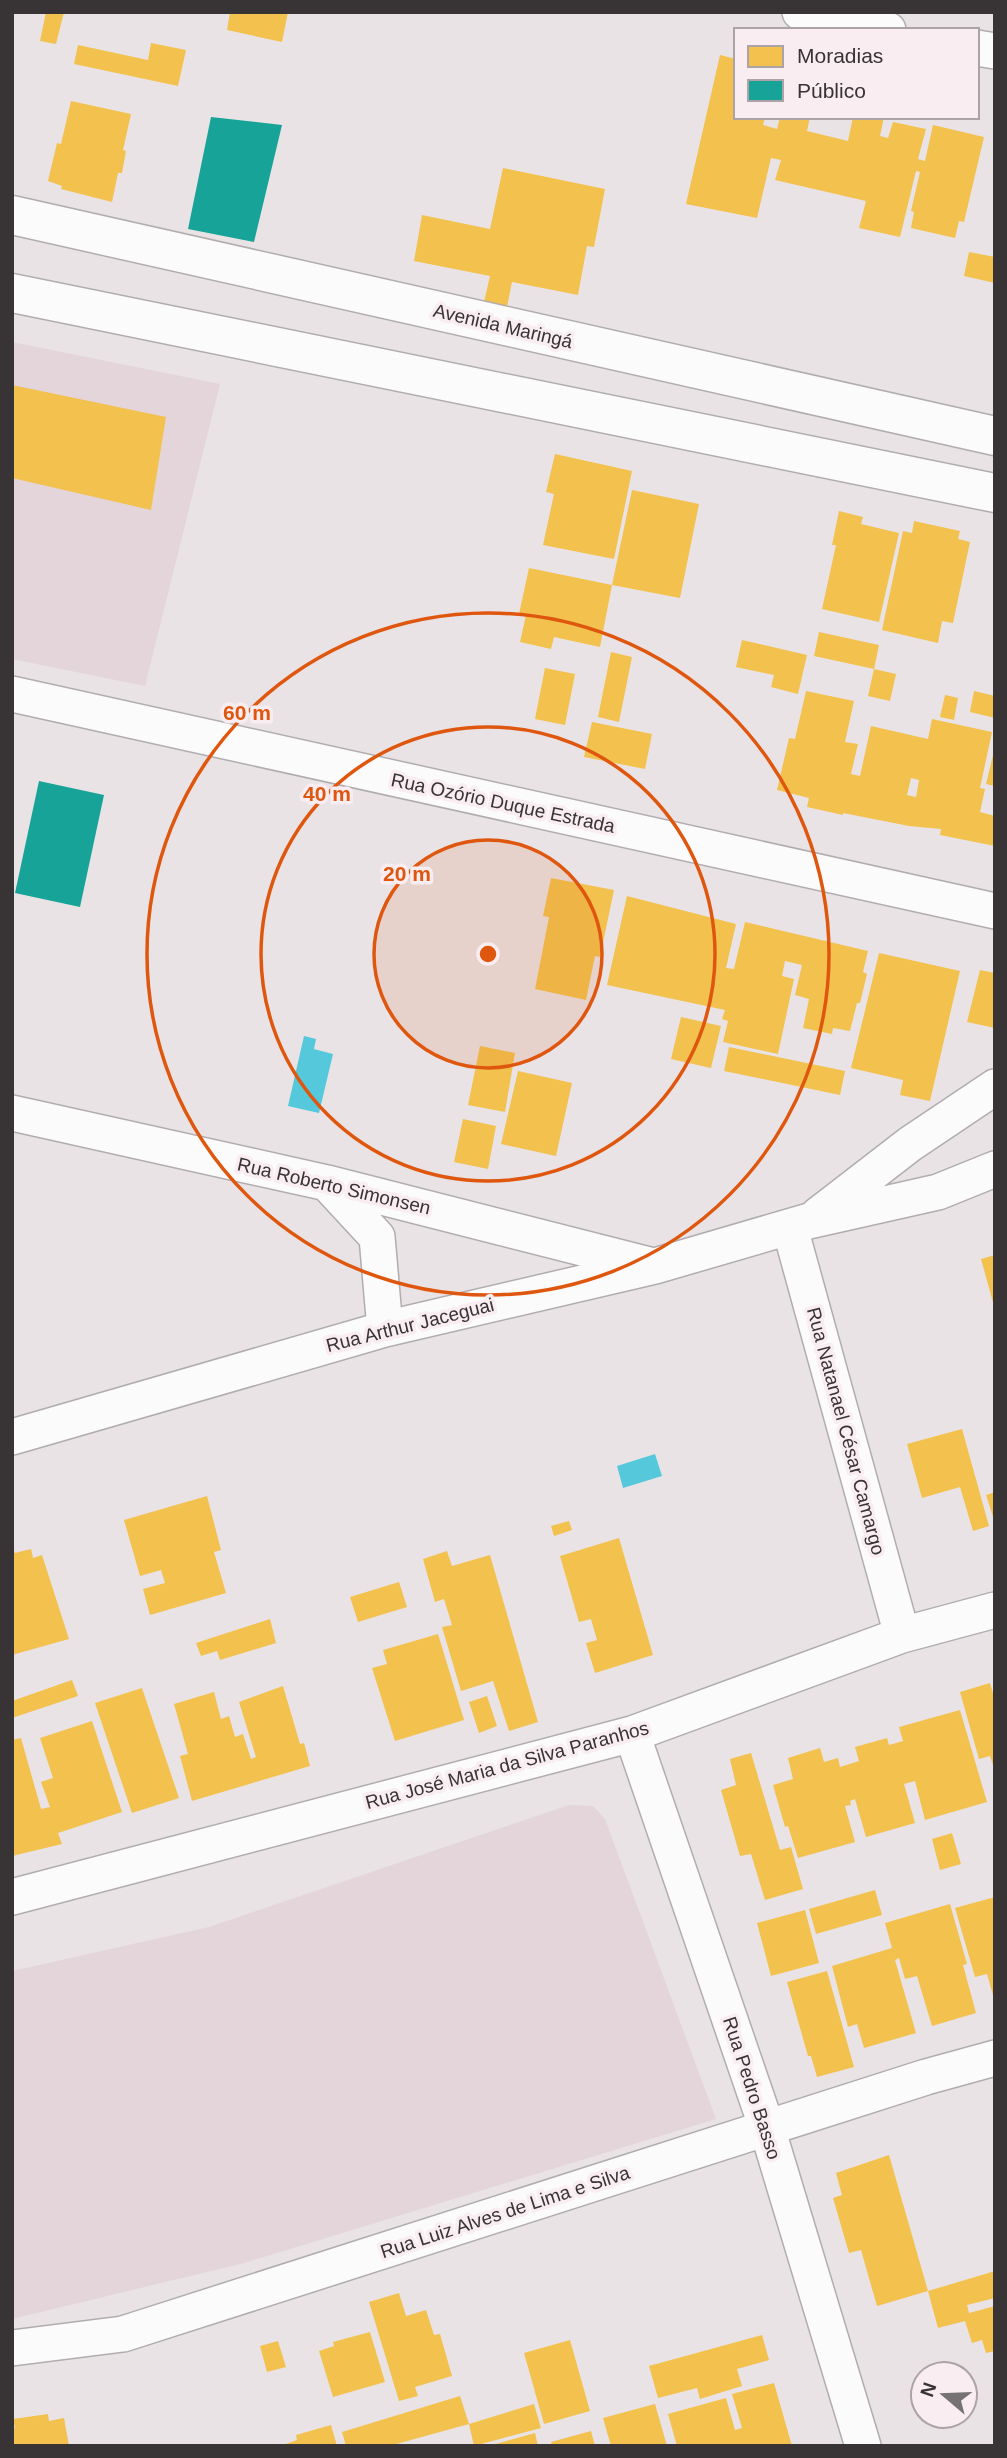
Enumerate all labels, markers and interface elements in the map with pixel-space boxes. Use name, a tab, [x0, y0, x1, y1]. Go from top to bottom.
legend	[734, 28, 979, 119]
text: Moradias	[797, 44, 883, 67]
text: Público	[797, 79, 866, 102]
street label: Avenida Maringá	[431, 300, 575, 352]
text: 60 m	[223, 701, 271, 724]
street label: Rua Ozório Duque Estrada	[389, 769, 617, 837]
text: 40 m	[303, 782, 351, 805]
text: 20 m	[383, 862, 431, 885]
centre of rings	[476, 942, 500, 966]
street label: Rua Roberto Simonsen	[235, 1154, 433, 1218]
street label: Rua Arthur Jaceguai	[324, 1294, 496, 1356]
street label: Rua Natanael César Camargo	[803, 1305, 889, 1557]
street label: Rua José Maria da Silva Paranhos	[363, 1717, 651, 1813]
street label: Rua Pedro Basso	[719, 2014, 785, 2162]
street label: Rua Luiz Alves de Lima e Silva	[378, 2162, 633, 2262]
north arrow	[909, 2360, 979, 2430]
text: N	[916, 2380, 941, 2400]

